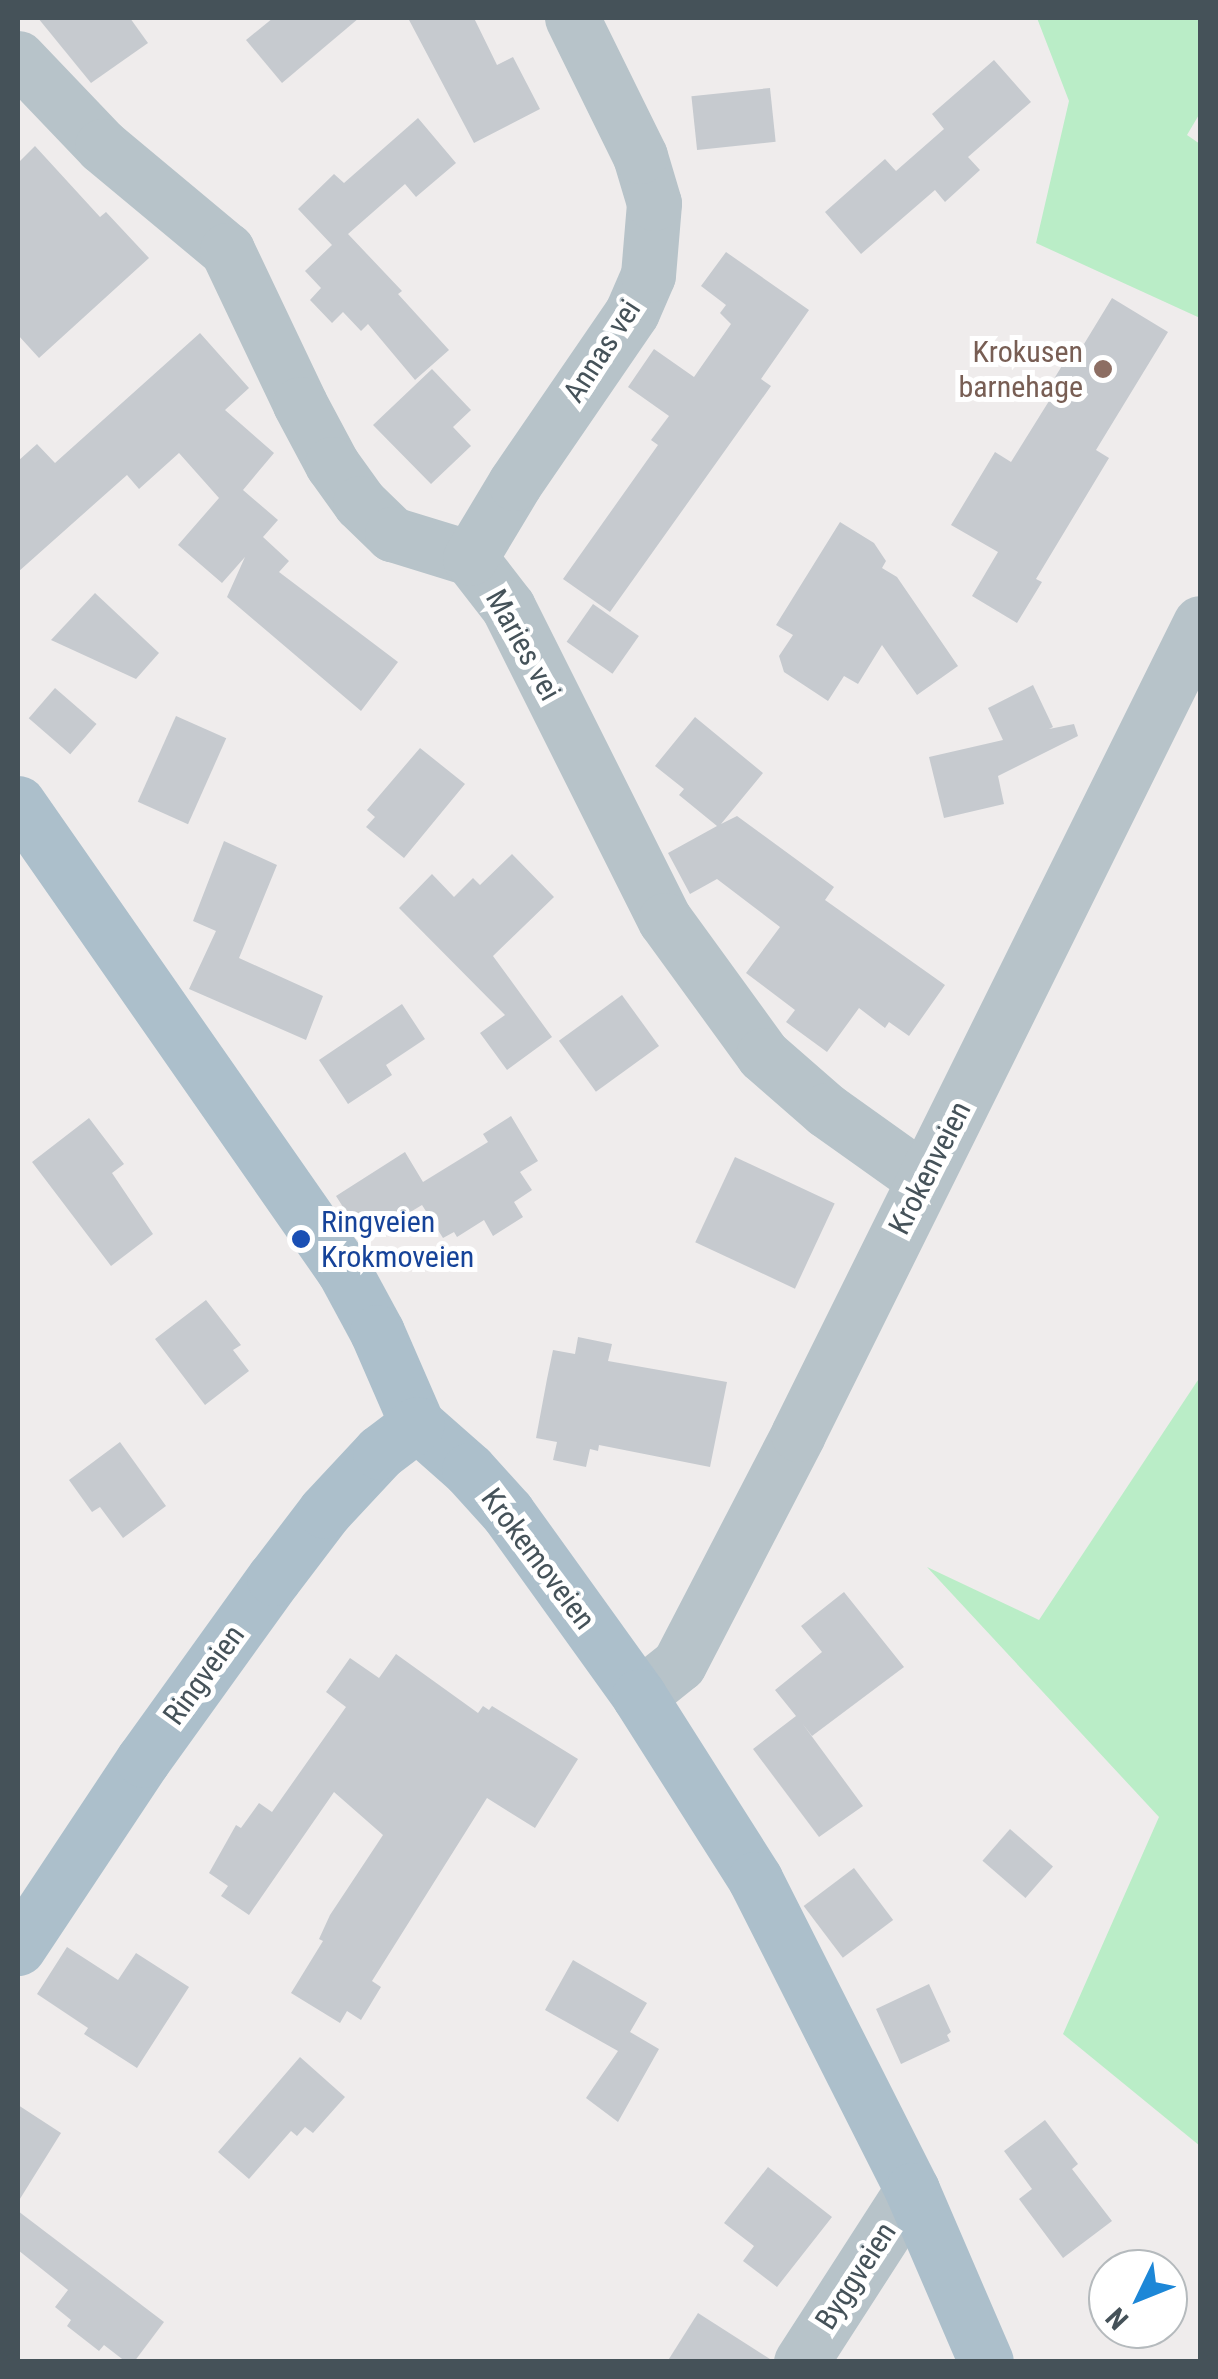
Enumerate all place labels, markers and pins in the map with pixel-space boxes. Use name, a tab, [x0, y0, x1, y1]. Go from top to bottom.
place label: Krokusen barnehage	[958, 334, 1083, 404]
marker: Krokusen barnehage	[1092, 358, 1114, 380]
place label: Ringveien Krokmoveien	[321, 1204, 474, 1274]
marker: Ringveien Krokmoveien	[290, 1228, 312, 1250]

